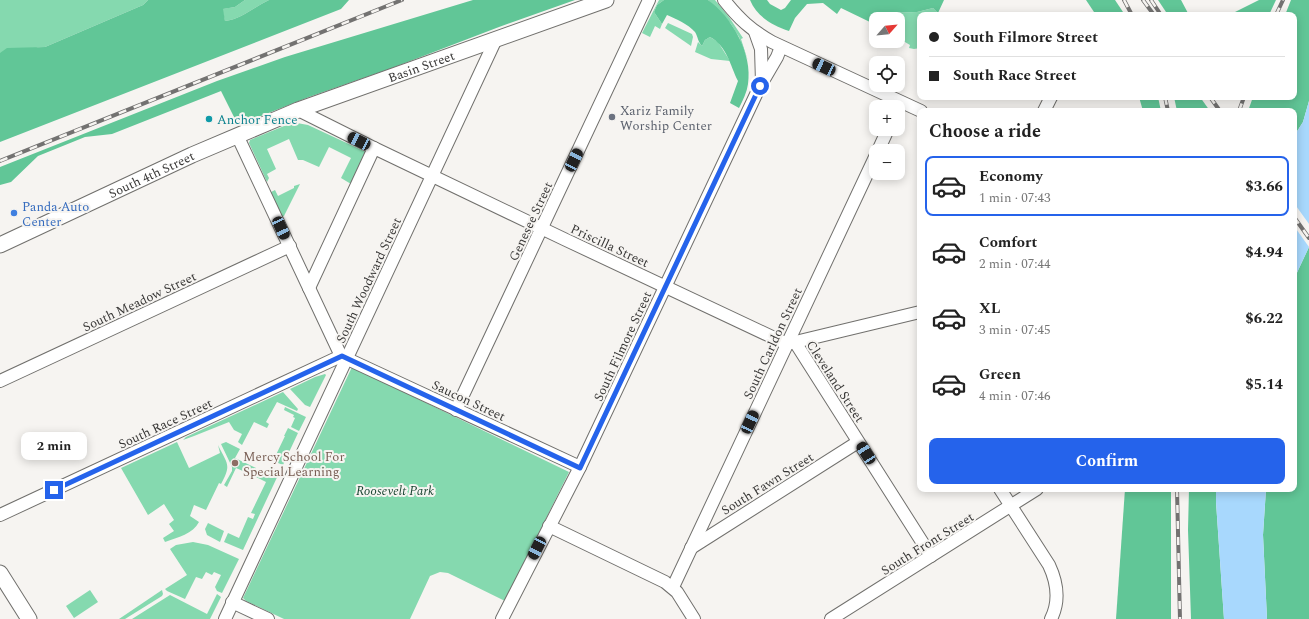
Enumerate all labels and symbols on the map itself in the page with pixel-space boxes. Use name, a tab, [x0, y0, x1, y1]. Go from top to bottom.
north arrow	[869, 12, 905, 48]
street label: Basin Street	[385, 46, 458, 88]
car	[811, 56, 837, 78]
route start	[751, 77, 769, 95]
place label: Xariz Family Worship Center	[620, 101, 712, 136]
place label: Anchor Fence	[217, 110, 298, 130]
marker: Xariz Family Worship Center	[607, 112, 617, 122]
marker: Anchor Fence	[204, 114, 214, 124]
car	[346, 130, 372, 152]
street label: South 4th Street	[105, 146, 198, 204]
car	[563, 147, 585, 173]
street label: Genesee Street	[504, 178, 558, 264]
place label: Panda Auto Center	[22, 197, 89, 232]
marker: Panda Auto Center	[9, 208, 19, 218]
street label: South Woodward Street	[331, 214, 407, 347]
car	[270, 215, 292, 241]
street label: Priscilla Street	[567, 219, 653, 273]
street label: South Meadow Street	[79, 267, 200, 337]
street label: South Carldon Street	[738, 284, 808, 402]
street label: South Filmore Street	[589, 288, 657, 405]
street label: Cleveland Street	[801, 336, 869, 427]
street label: Saucon Street	[429, 375, 509, 427]
street label: South Race Street	[115, 393, 216, 454]
car	[739, 409, 761, 435]
callout: 2 min	[21, 432, 87, 460]
car	[854, 440, 878, 466]
place label: Mercy School For Special Learning	[243, 447, 345, 482]
street label: South Fawn Street	[717, 447, 818, 520]
marker: Mercy School For Special Learning	[230, 458, 240, 468]
route end	[45, 481, 63, 499]
park label: Roosevelt Park	[356, 481, 434, 501]
street label: South Front Street	[877, 507, 978, 580]
car	[526, 535, 548, 561]

